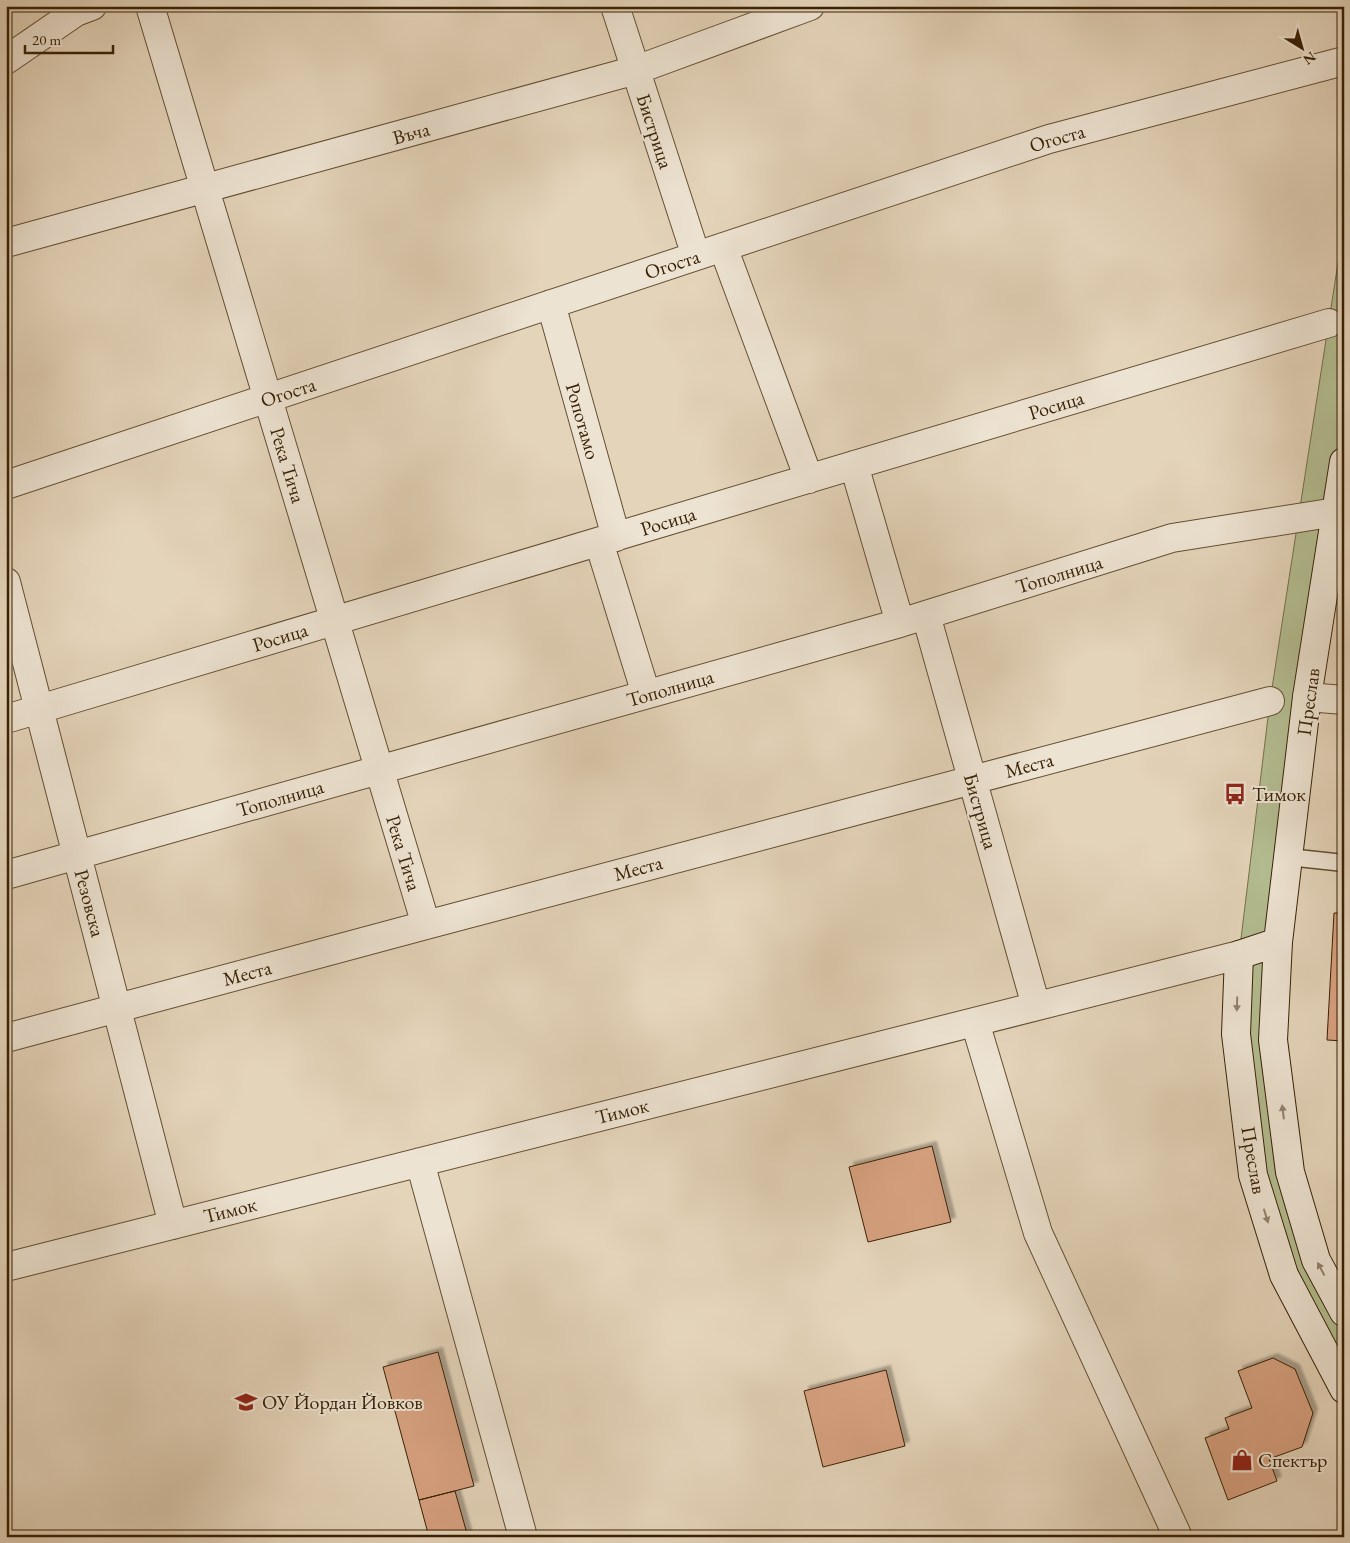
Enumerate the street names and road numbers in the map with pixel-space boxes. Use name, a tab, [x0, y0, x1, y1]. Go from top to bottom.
street label: Бистрица	[631, 90, 679, 172]
street label: Въча	[389, 116, 433, 150]
street label: Огоста	[1026, 118, 1088, 158]
street label: Огоста	[641, 243, 703, 285]
street label: Огоста	[257, 371, 319, 413]
street label: Ропотамо	[560, 380, 606, 462]
street label: Росица	[1025, 384, 1087, 426]
street label: Река Тича	[264, 424, 312, 506]
street label: Росица	[637, 500, 699, 542]
street label: Тополница	[1012, 548, 1106, 600]
street label: Росица	[249, 616, 311, 658]
street label: Тополница	[623, 663, 717, 713]
street label: Преслав	[1290, 666, 1326, 738]
street label: Места	[1002, 746, 1056, 784]
street label: Бистрица	[958, 770, 1004, 852]
street label: Тополница	[233, 773, 327, 823]
street label: Река Тича	[380, 812, 428, 894]
street label: Места	[611, 849, 665, 887]
street label: Резовска	[69, 866, 111, 940]
street label: Места	[220, 954, 274, 992]
street label: Тимок	[593, 1092, 652, 1130]
street label: Преслав	[1235, 1124, 1273, 1196]
street label: Тимок	[201, 1191, 260, 1229]

